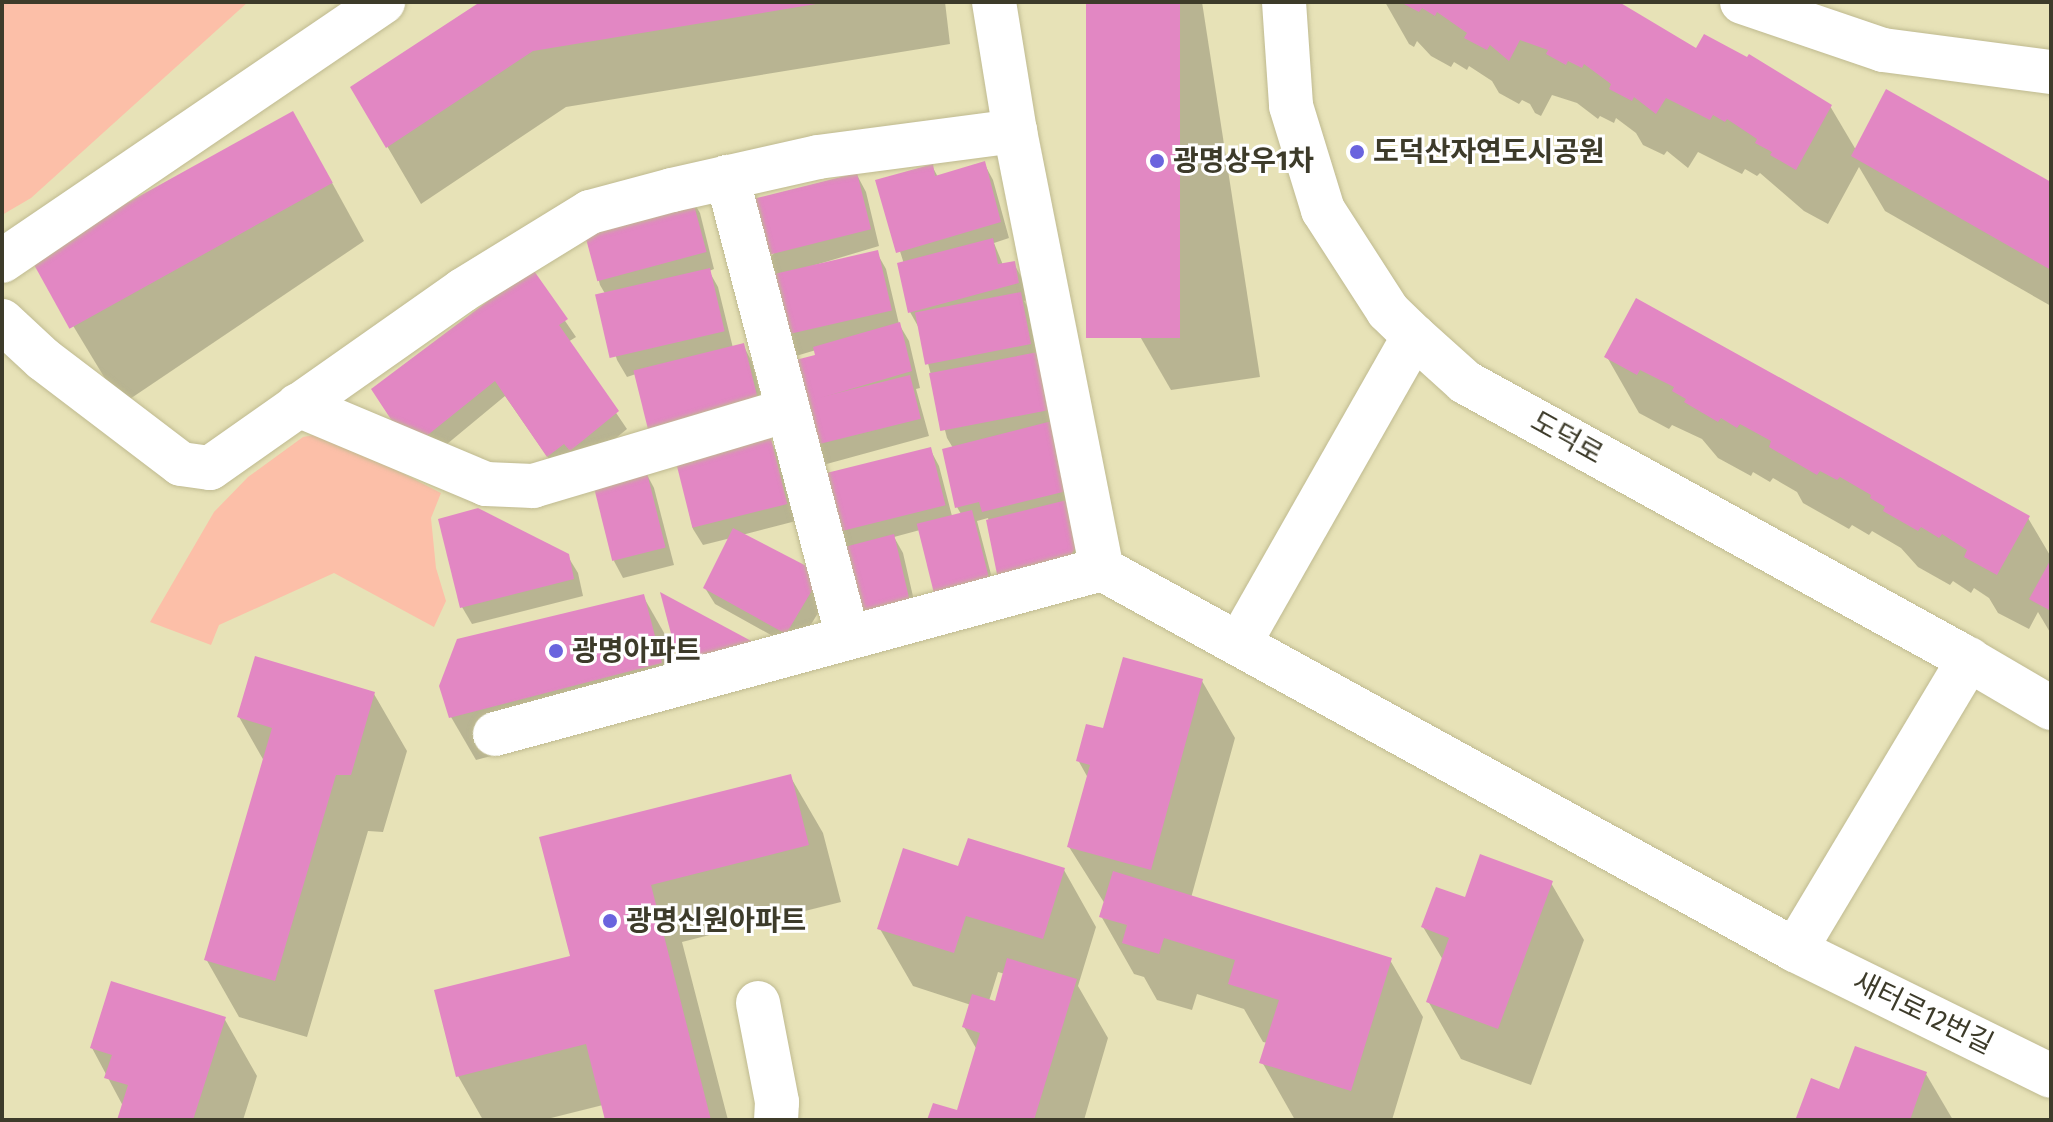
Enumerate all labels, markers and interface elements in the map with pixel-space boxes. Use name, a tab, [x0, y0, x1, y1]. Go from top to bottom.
place label: 도덕산자연도시공원	[1373, 135, 1605, 169]
marker: 도덕산자연도시공원	[1348, 143, 1366, 161]
place label: 광명상우1차	[1173, 144, 1314, 178]
marker: 광명상우1차	[1148, 152, 1166, 170]
street label: 도덕로	[1525, 405, 1609, 471]
place label: 광명아파트	[572, 634, 701, 668]
marker: 광명아파트	[547, 642, 565, 660]
place label: 광명신원아파트	[626, 904, 806, 938]
marker: 광명신원아파트	[601, 912, 619, 930]
street label: 새터로12번길	[1847, 965, 1999, 1061]

